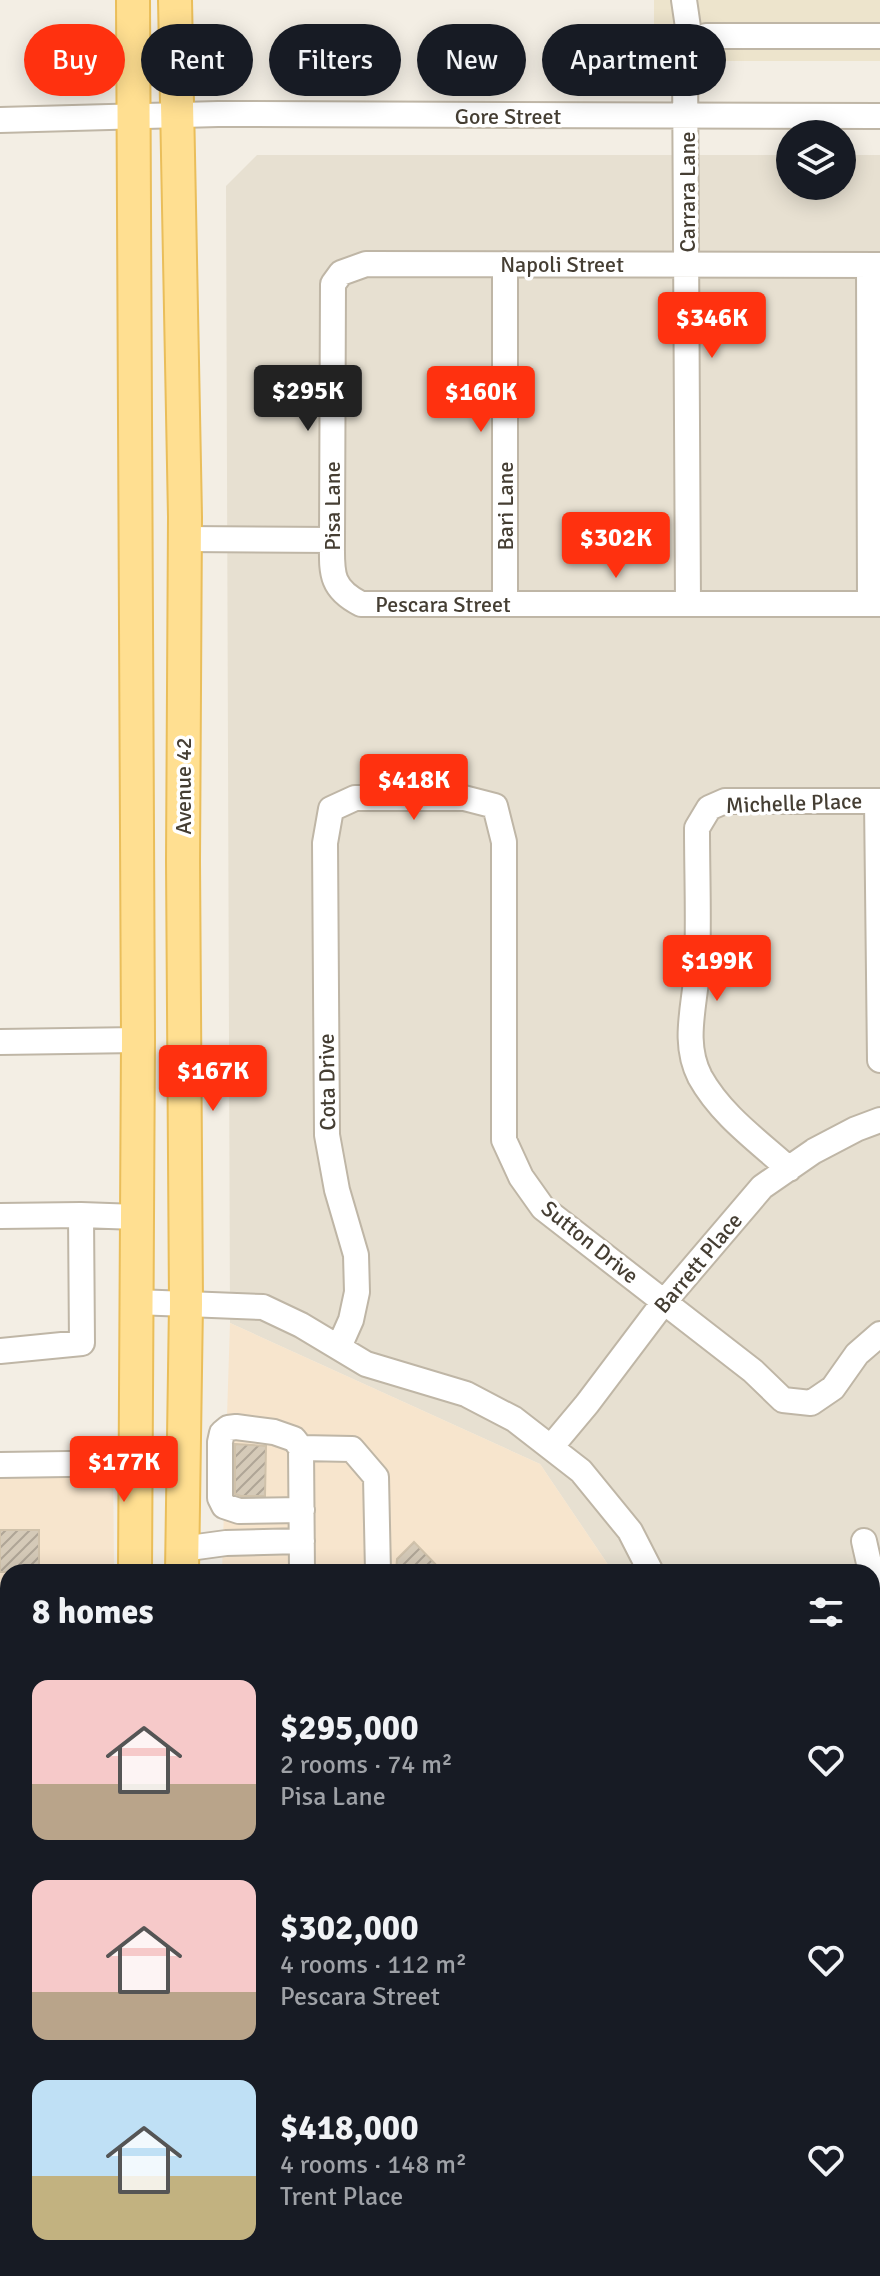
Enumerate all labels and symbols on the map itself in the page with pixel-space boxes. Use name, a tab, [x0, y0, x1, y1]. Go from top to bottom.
street label: Gore Street	[455, 103, 562, 130]
street label: Carrara Lane	[674, 132, 701, 252]
street label: Napoli Street	[500, 251, 624, 278]
pin: $346K	[656, 292, 768, 360]
pin: $295K	[252, 365, 364, 433]
pin: $160K	[425, 366, 537, 434]
street label: Pisa Lane	[319, 461, 346, 551]
street label: Bari Lane	[492, 461, 519, 551]
pin: $302K	[560, 512, 672, 580]
street label: Pescara Street	[375, 591, 511, 618]
street label: Avenue 42	[170, 737, 197, 835]
pin: $418K	[358, 754, 470, 822]
street label: Michelle Place	[725, 787, 863, 819]
pin: $199K	[661, 935, 773, 1003]
street label: Cota Drive	[313, 1033, 341, 1131]
pin: $167K	[157, 1045, 269, 1113]
street label: Sutton Drive	[536, 1195, 644, 1289]
street label: Barrett Place	[648, 1207, 748, 1319]
pin: $177K	[68, 1436, 180, 1504]

